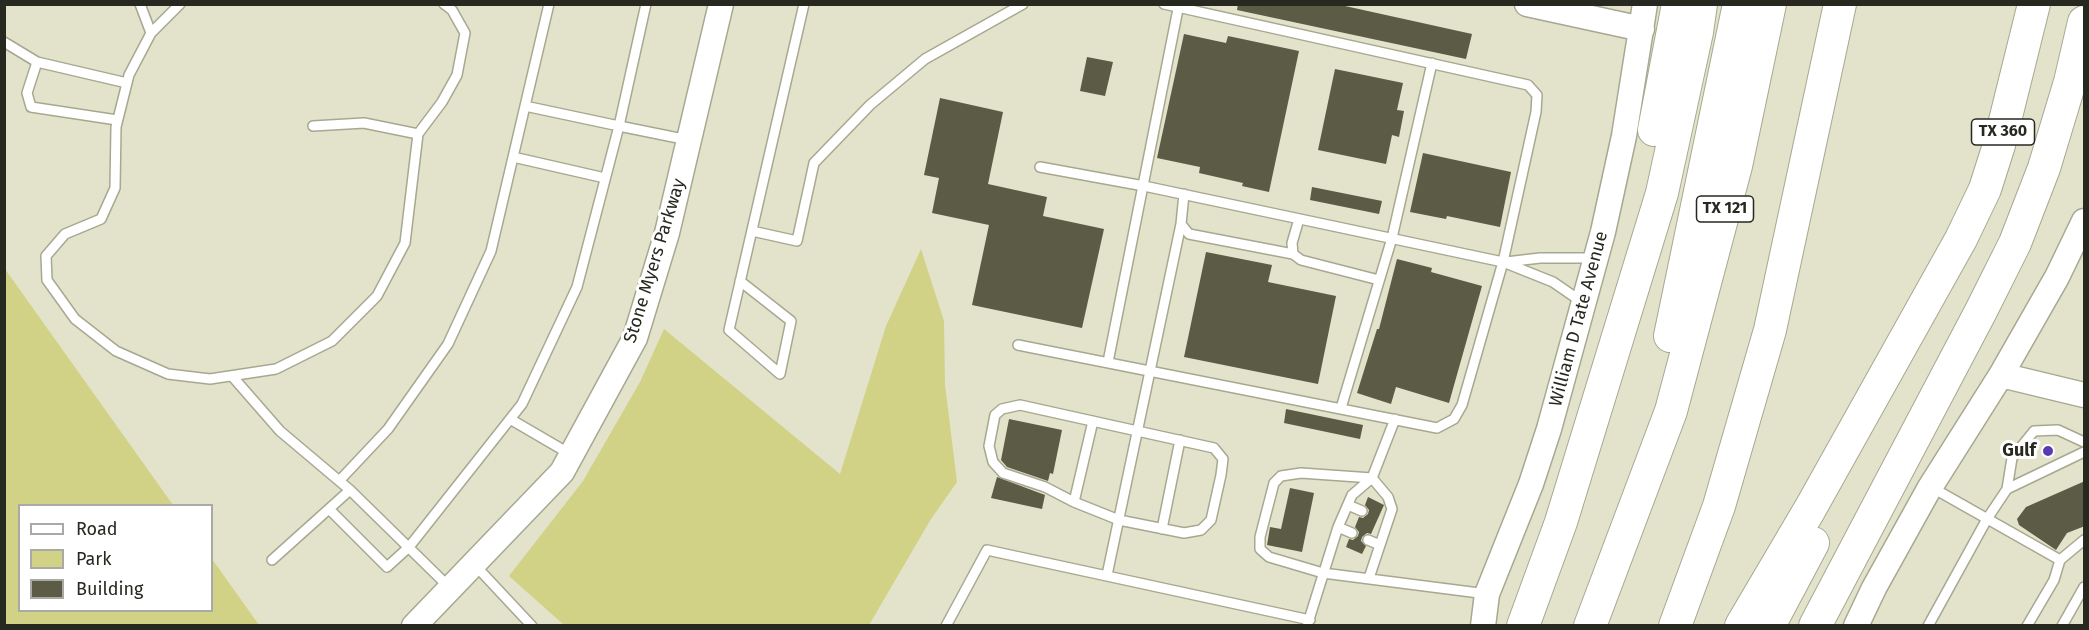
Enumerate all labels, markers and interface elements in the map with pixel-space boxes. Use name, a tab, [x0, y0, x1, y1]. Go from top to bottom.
road number: TX 360	[1972, 119, 2034, 145]
street label: Stone Myers Parkway	[620, 176, 690, 346]
road number: TX 121	[1696, 196, 1754, 222]
street label: William D Tate Avenue	[1545, 229, 1613, 409]
place label: Gulf	[2002, 440, 2036, 462]
marker: Gulf	[2041, 444, 2055, 458]
legend	[18, 504, 213, 612]
text: Road	[76, 518, 118, 540]
text: Park	[76, 548, 111, 570]
text: Building	[76, 578, 143, 600]

